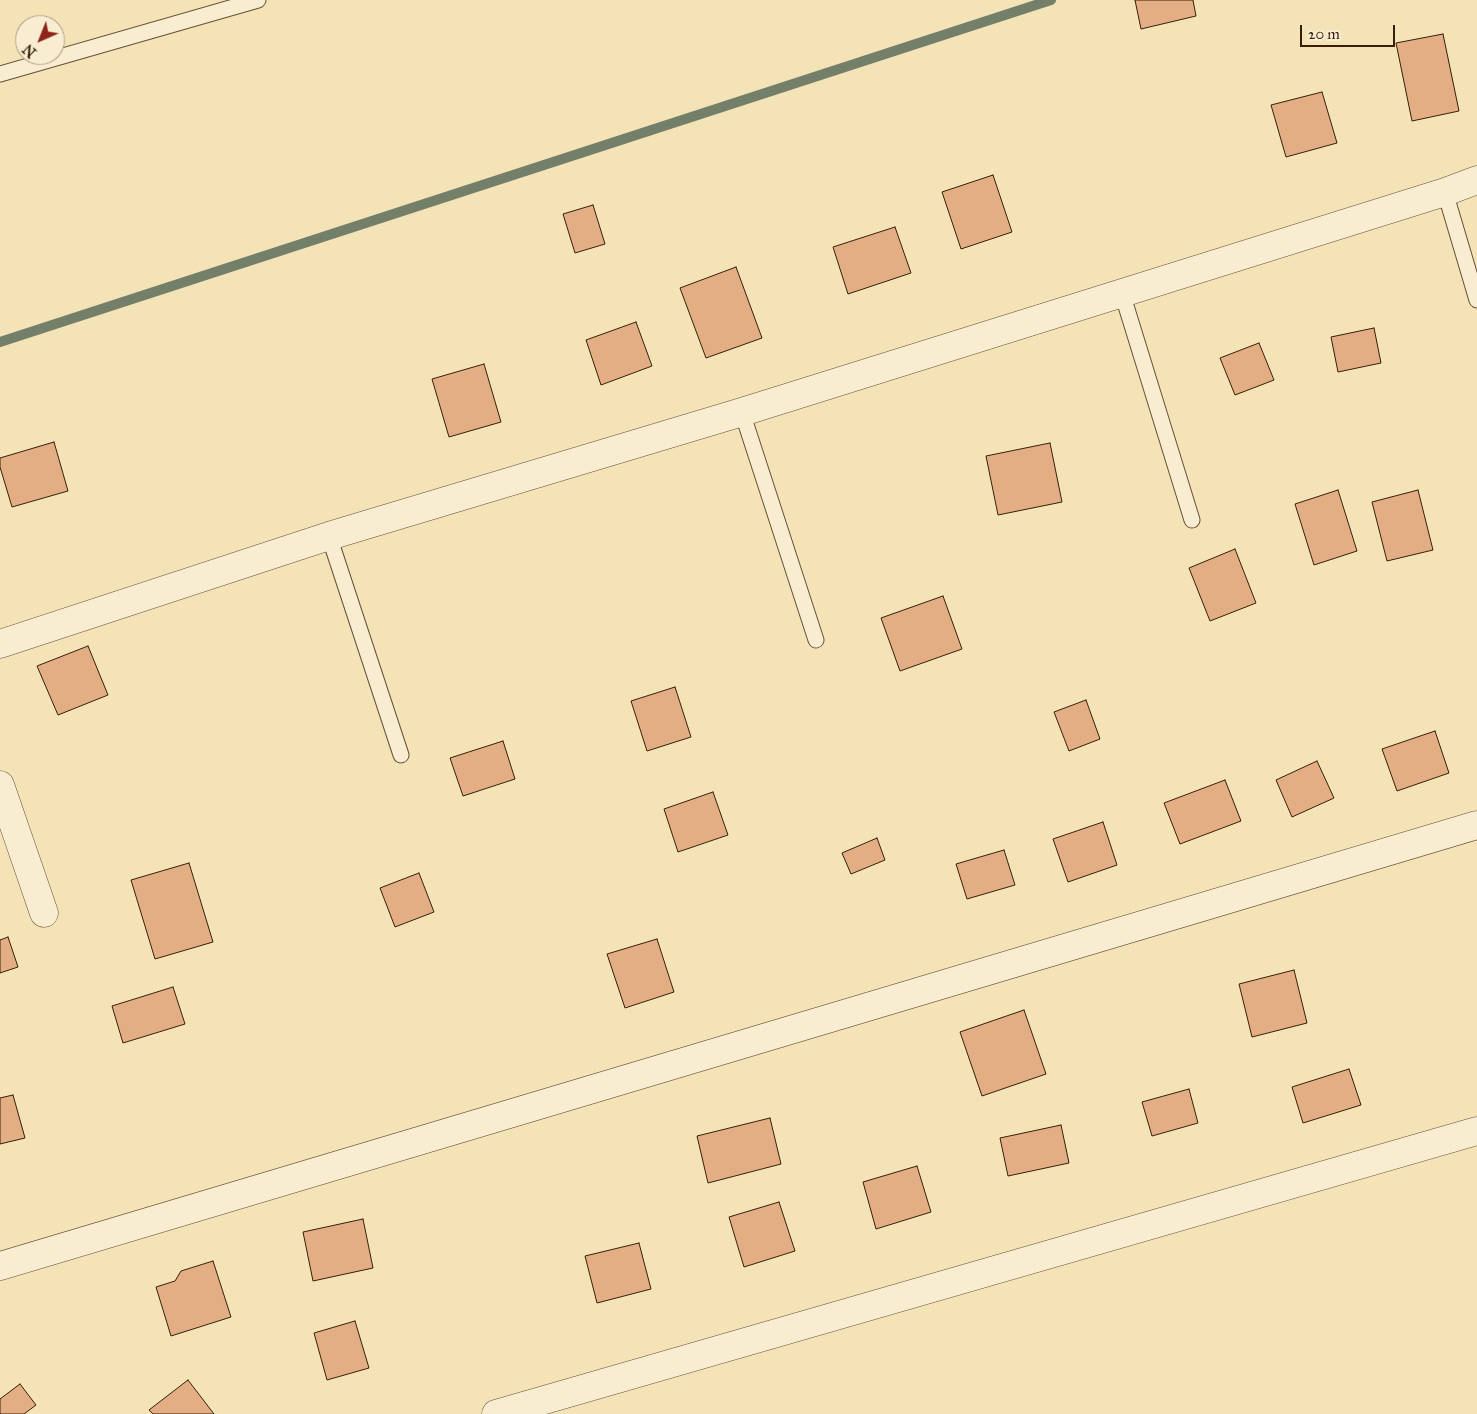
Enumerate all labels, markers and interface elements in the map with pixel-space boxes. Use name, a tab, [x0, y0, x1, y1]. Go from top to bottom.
north arrow	[15, 15, 65, 65]
scale bar	[1302, 15, 1397, 47]
text: 20 m	[1308, 25, 1340, 43]
text: N	[20, 40, 40, 61]

